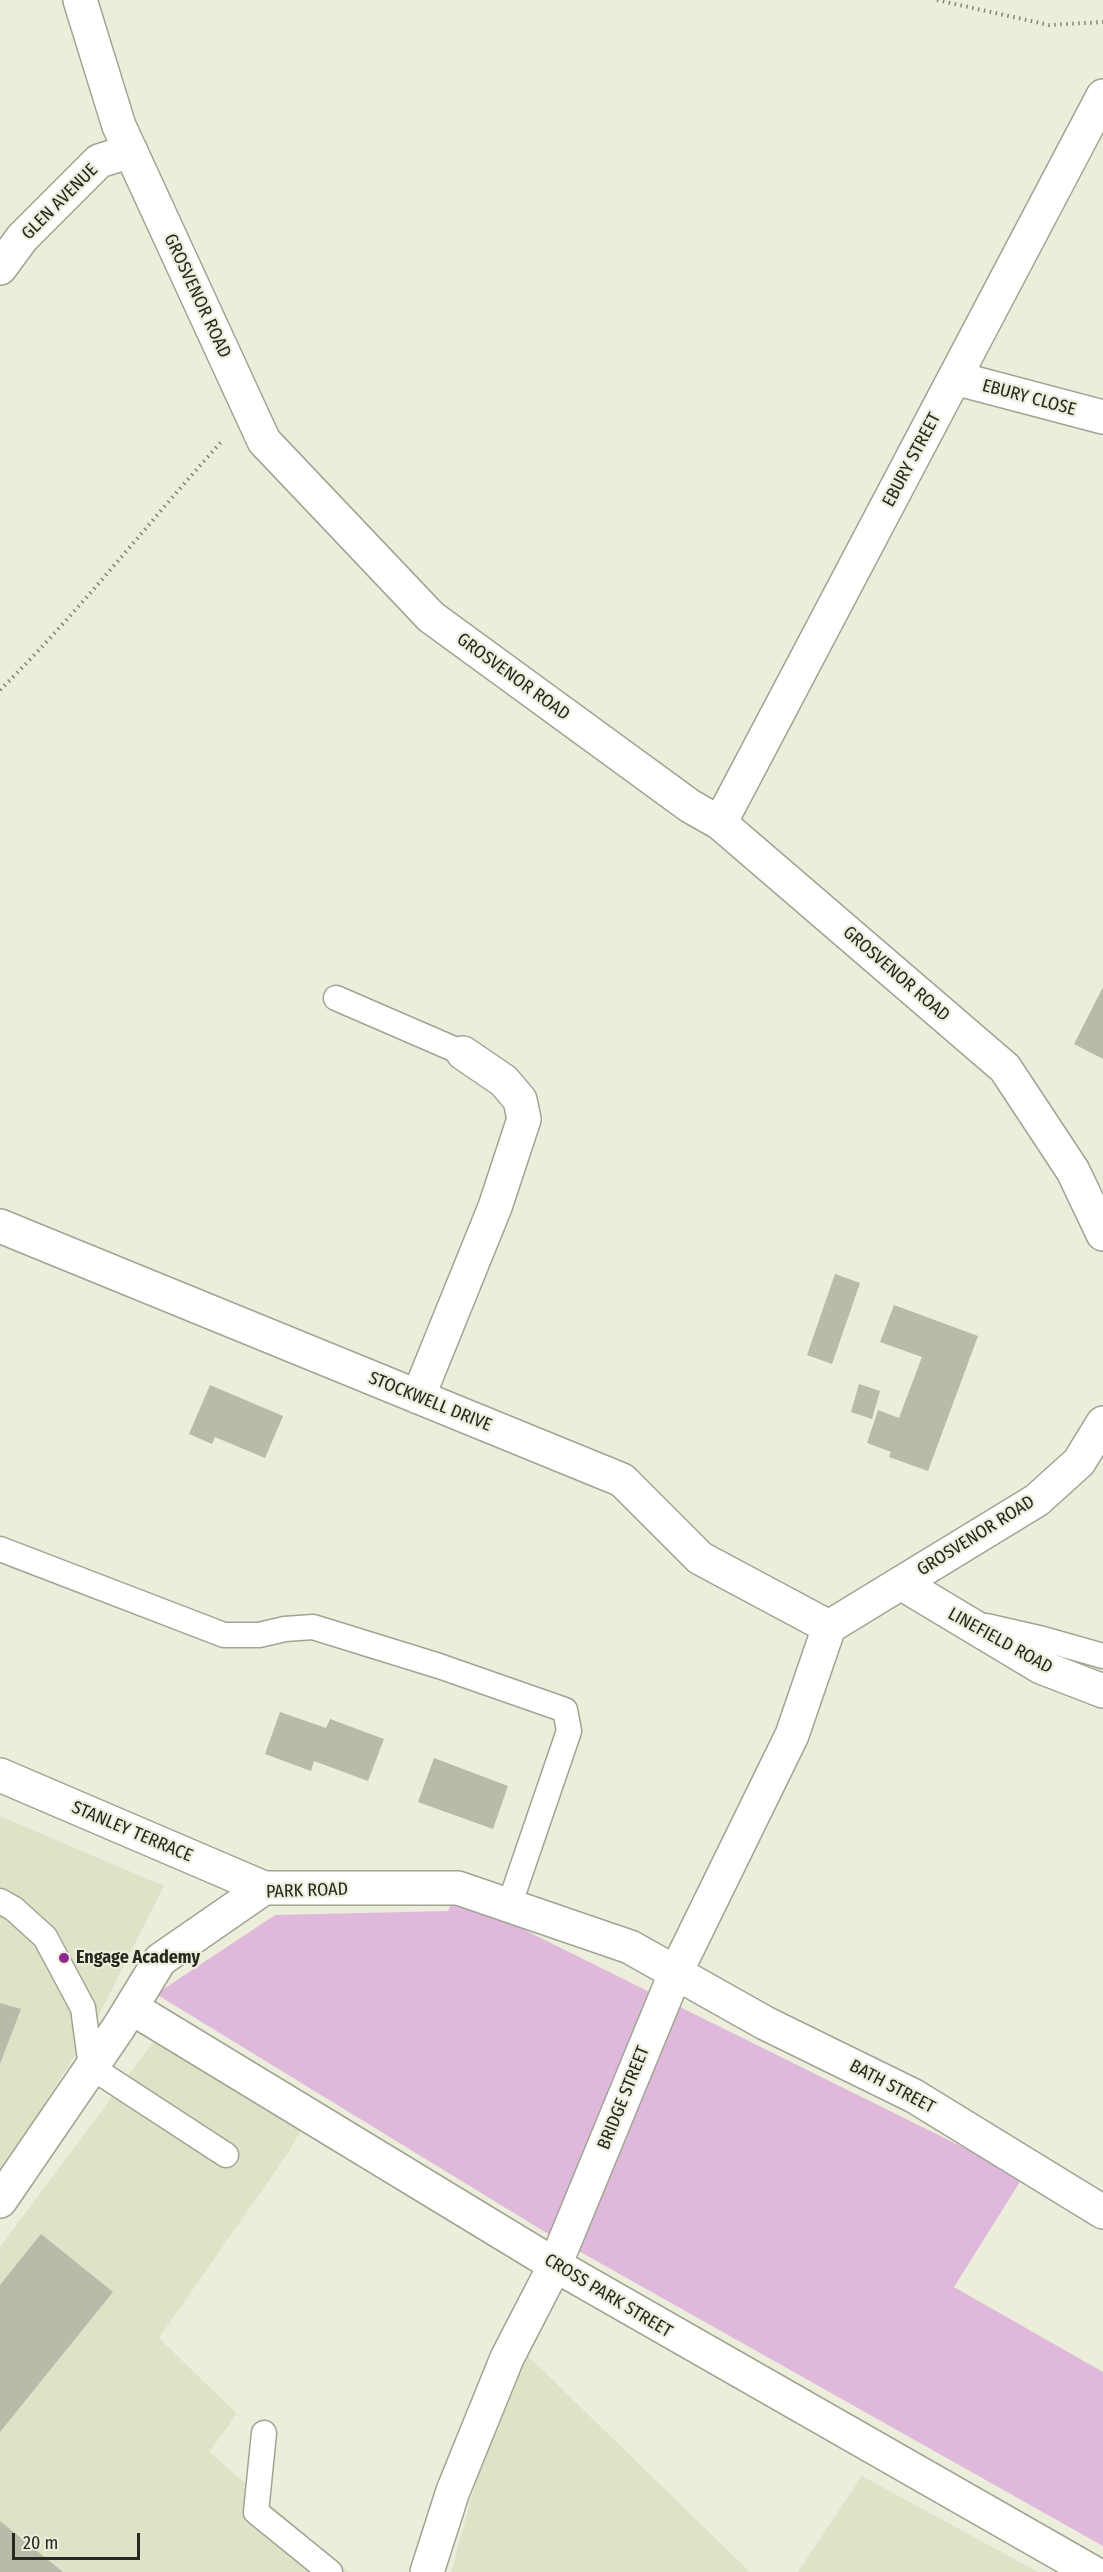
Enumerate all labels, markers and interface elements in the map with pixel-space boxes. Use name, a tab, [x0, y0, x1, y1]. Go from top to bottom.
street label: GLEN AVENUE	[17, 159, 103, 245]
street label: GROSVENOR ROAD	[159, 231, 235, 361]
street label: EBURY CLOSE	[980, 375, 1078, 421]
street label: EBURY STREET	[878, 409, 946, 511]
street label: GROSVENOR ROAD	[452, 629, 574, 725]
street label: GROSVENOR ROAD	[838, 922, 954, 1026]
street label: STOCKWELL DRIVE	[365, 1367, 495, 1437]
street label: GROSVENOR ROAD	[913, 1491, 1039, 1581]
street label: LINEFIELD ROAD	[944, 1603, 1056, 1679]
street label: STANLEY TERRACE	[68, 1797, 196, 1867]
street label: PARK ROAD	[266, 1879, 348, 1903]
place label: Engage Academy	[76, 1947, 200, 1969]
marker: Engage Academy	[57, 1951, 71, 1965]
street label: BRIDGE STREET	[593, 2043, 655, 2153]
street label: BATH STREET	[846, 2055, 938, 2119]
street label: CROSS PARK STREET	[540, 2249, 676, 2343]
scale bar	[15, 2521, 142, 2559]
text: 20 m	[23, 2532, 58, 2554]

